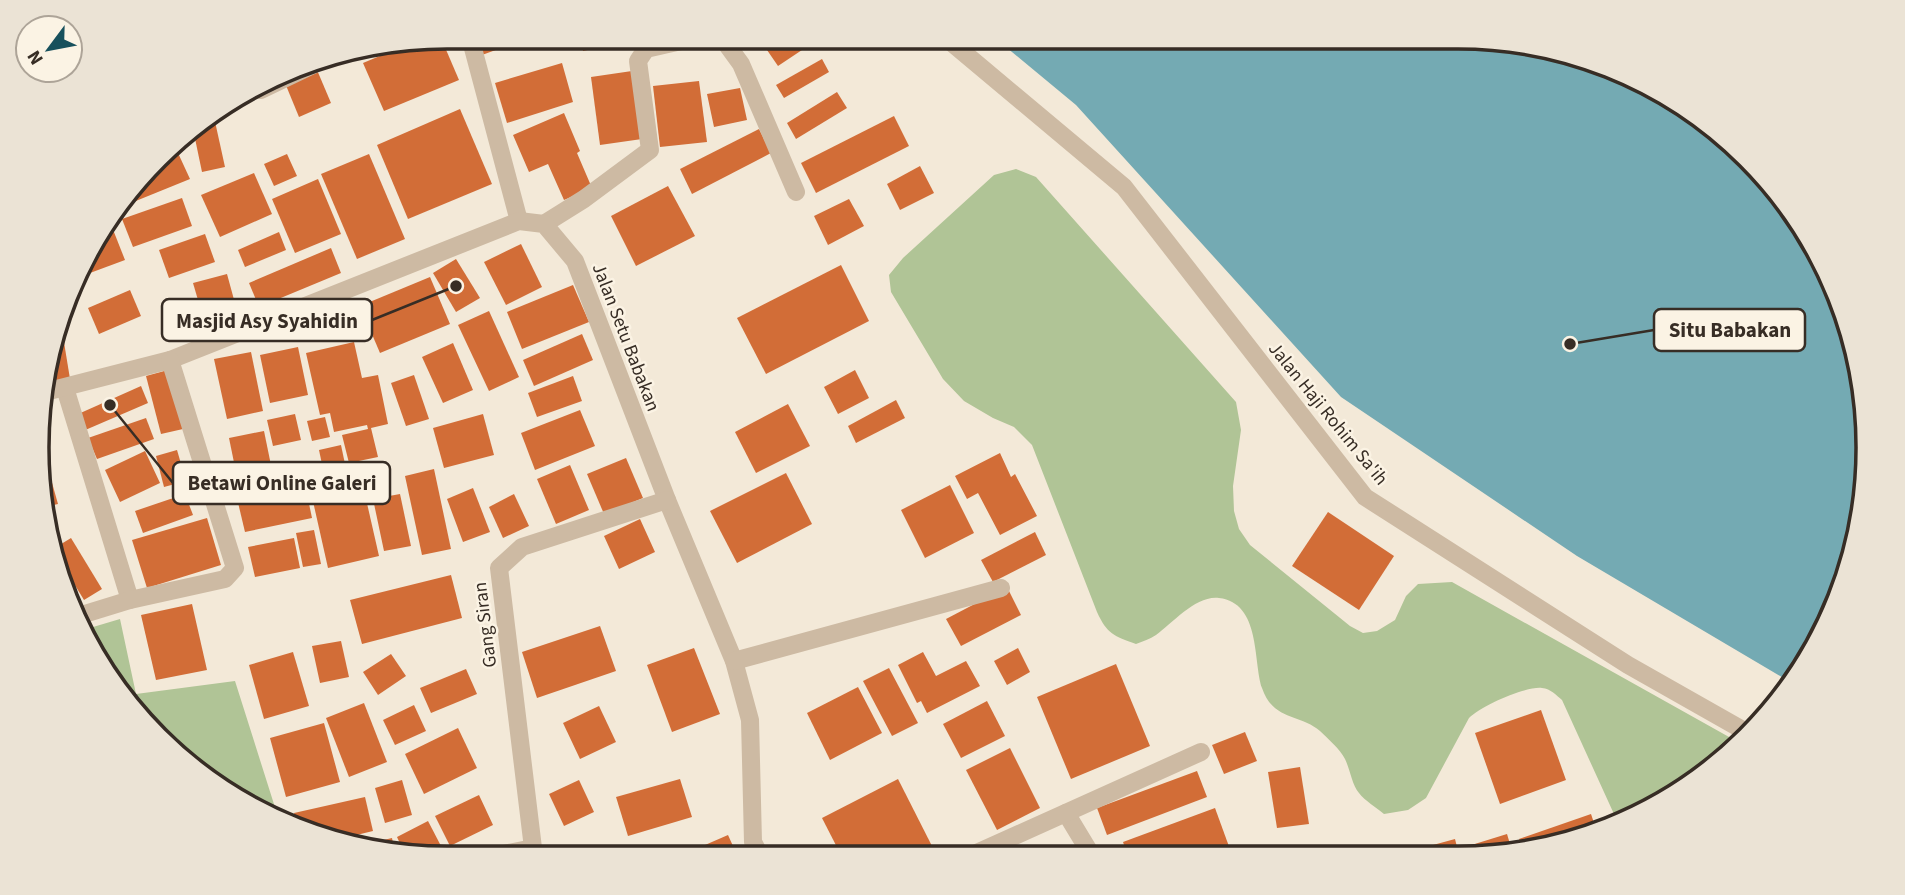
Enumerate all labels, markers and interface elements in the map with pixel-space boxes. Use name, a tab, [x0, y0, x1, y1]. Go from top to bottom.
north arrow	[14, 14, 84, 84]
text: N	[21, 45, 51, 70]
street label: Jalan Setu Babakan	[585, 259, 666, 416]
callout: Masjid Asy Syahidin	[162, 299, 372, 341]
text: Masjid Asy Syahidin	[176, 306, 358, 336]
callout: Situ Babakan	[1654, 309, 1805, 351]
text: Situ Babakan	[1669, 315, 1791, 345]
street label: Jalan Haji Rohim Sa'ih	[1262, 337, 1394, 491]
callout: Betawi Online Galeri	[173, 462, 390, 504]
text: Betawi Online Galeri	[187, 468, 377, 498]
street label: Gang Siran	[467, 580, 504, 669]

